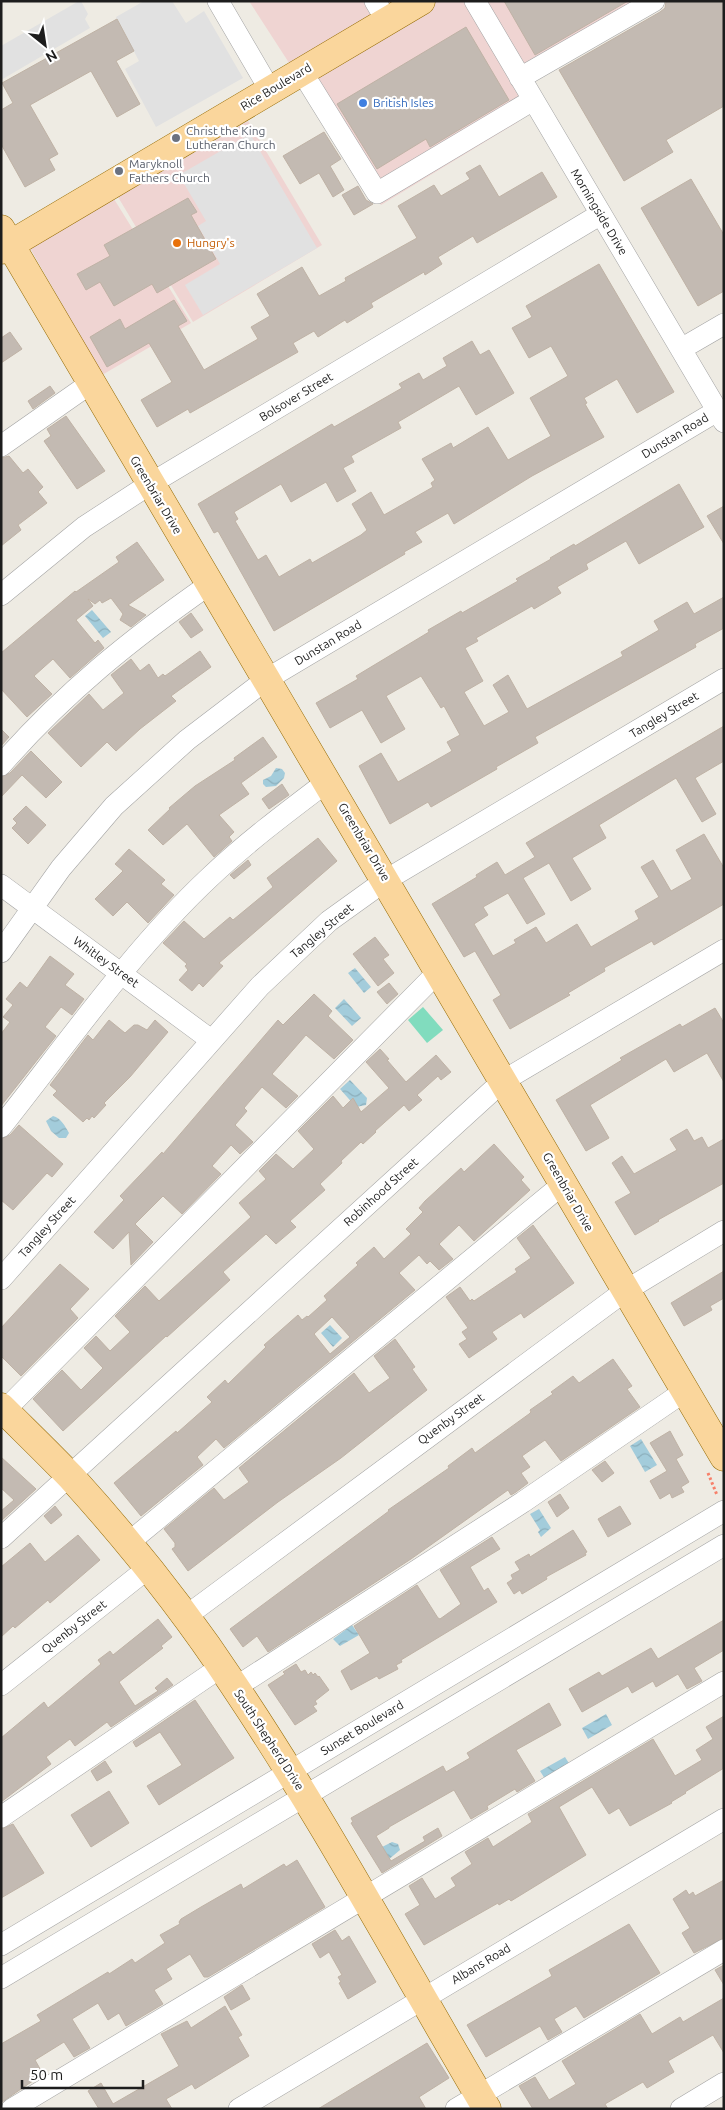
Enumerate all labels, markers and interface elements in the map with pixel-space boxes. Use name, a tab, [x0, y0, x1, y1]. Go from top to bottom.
north arrow	[20, 20, 70, 70]
text: N	[43, 47, 60, 66]
street label: Rice Boulevard	[238, 60, 313, 113]
place label: British Isles	[373, 96, 434, 109]
marker: British Isles	[357, 97, 369, 109]
place label: Christ the King Lutheran Church	[186, 124, 276, 151]
marker: Christ the King Lutheran Church	[170, 132, 182, 144]
place label: Maryknoll Fathers Church	[129, 157, 210, 184]
marker: Maryknoll Fathers Church	[113, 165, 125, 177]
street label: Morningside Drive	[569, 166, 630, 257]
place label: Hungry's	[187, 236, 235, 249]
marker: Hungry's	[171, 237, 183, 249]
street label: Bolsover Street	[257, 369, 335, 424]
street label: Dunstan Road	[639, 411, 710, 461]
street label: Greenbriar Drive	[128, 453, 185, 536]
street label: Dunstan Road	[292, 618, 363, 668]
street label: Tangley Street	[627, 689, 701, 740]
street label: Greenbriar Drive	[336, 800, 393, 883]
street label: Tangley Street	[288, 900, 356, 961]
street label: Whitley Street	[71, 934, 142, 990]
street label: Greenbriar Drive	[541, 1150, 596, 1234]
street label: Robinhood Street	[341, 1155, 421, 1228]
street label: Tangley Street	[16, 1193, 78, 1260]
street label: Quenby Street	[415, 1390, 487, 1447]
street label: Quenby Street	[39, 1597, 109, 1656]
street label: South Shepherd Drive	[232, 1687, 307, 1793]
street label: Sunset Boulevard	[318, 1698, 405, 1757]
street label: Albans Road	[449, 1941, 513, 1986]
scale bar	[22, 2058, 144, 2090]
text: 50 m	[30, 2066, 63, 2083]

